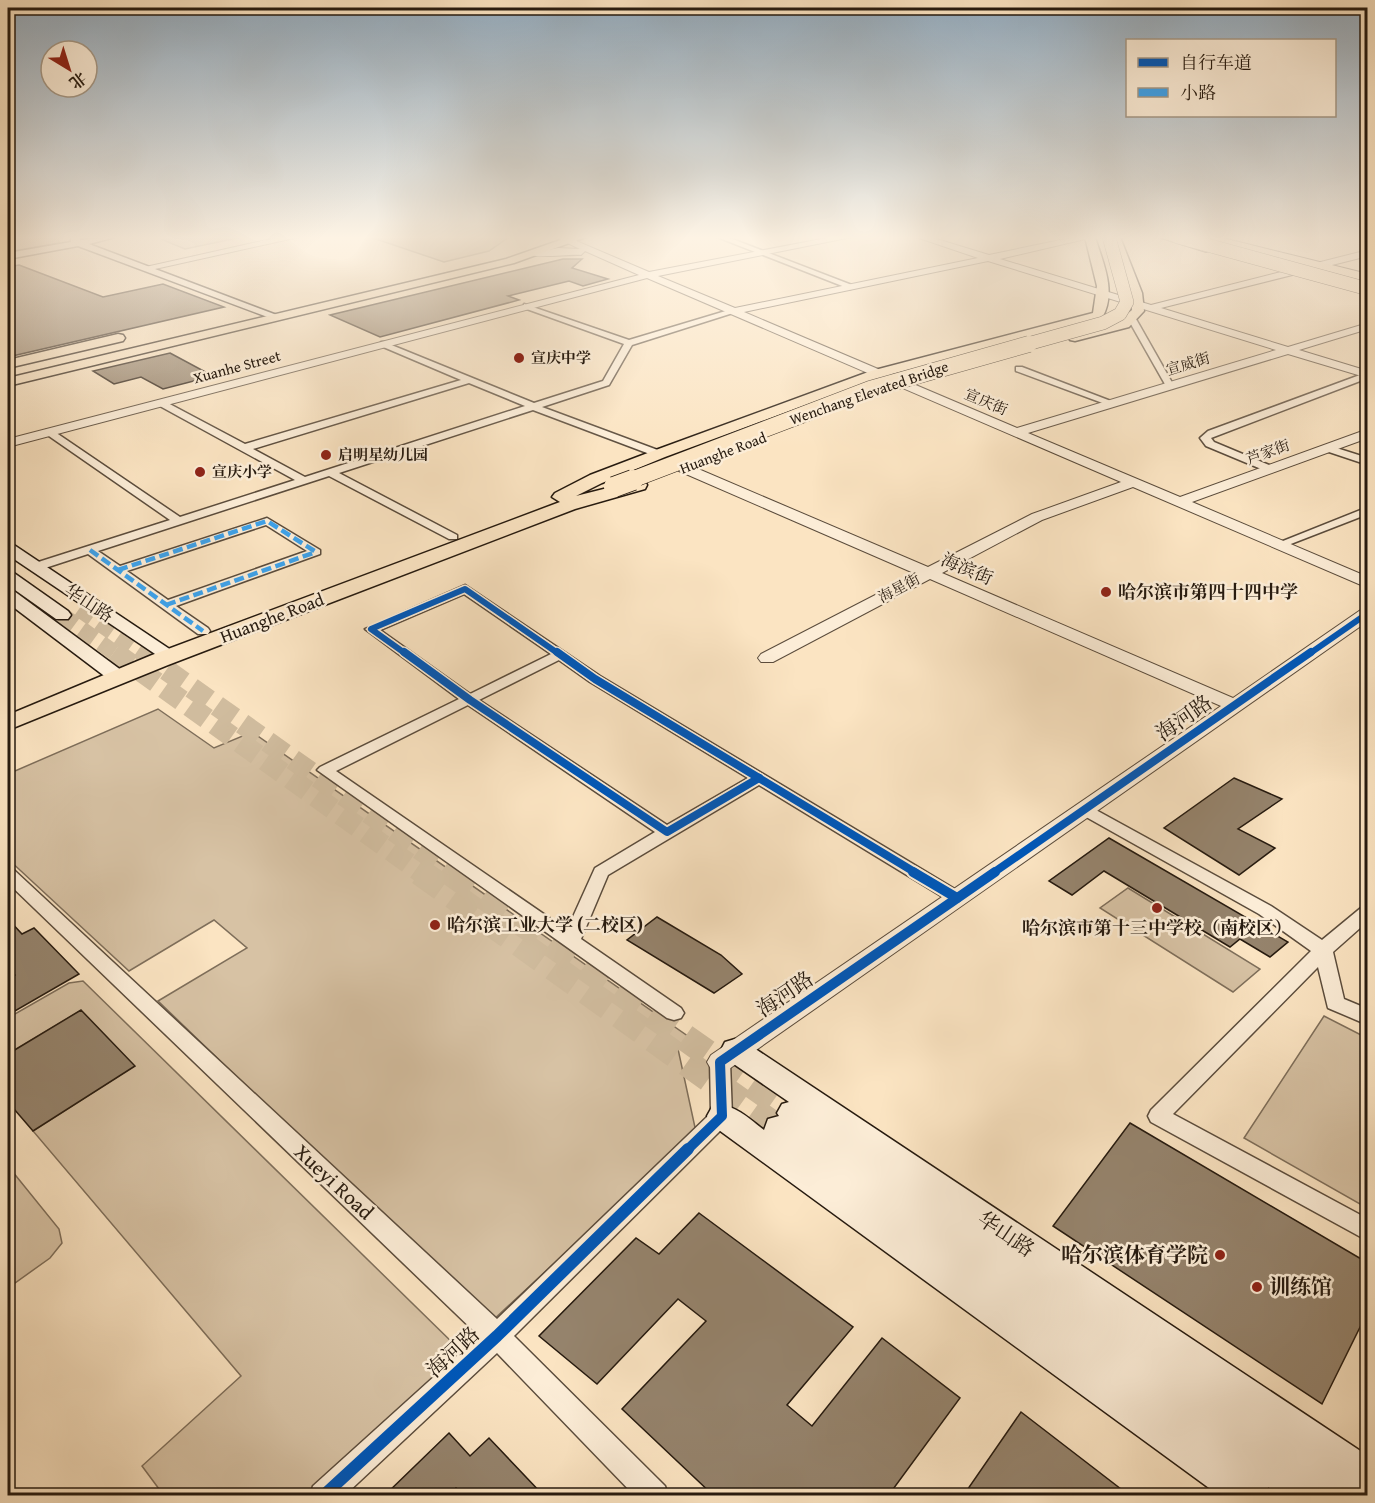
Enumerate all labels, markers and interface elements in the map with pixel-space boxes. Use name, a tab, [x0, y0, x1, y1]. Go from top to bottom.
north arrow	[39, 39, 99, 99]
legend	[1126, 39, 1336, 117]
text: 自行车道	[1180, 49, 1252, 76]
text: 北	[65, 66, 92, 95]
text: 小路	[1180, 79, 1216, 106]
street label: Xuanhe Street	[191, 345, 284, 388]
place label: 宣庆中学	[531, 347, 591, 368]
street label: 宣威街	[1163, 347, 1212, 380]
marker: 宣庆中学	[512, 351, 526, 365]
street label: Wenchang Elevated Bridge	[787, 355, 951, 430]
street label: 宣庆街	[961, 383, 1011, 420]
street label: Huanghe Road	[676, 426, 769, 479]
street label: 芦家街	[1243, 434, 1293, 469]
place label: 启明星幼儿园	[338, 444, 428, 465]
marker: 启明星幼儿园	[319, 448, 333, 462]
place label: 宣庆小学	[212, 461, 272, 482]
marker: 宣庆小学	[193, 465, 207, 479]
street label: 海滨街	[937, 546, 997, 592]
street label: 海星街	[874, 568, 924, 607]
street label: 华山路	[59, 577, 119, 629]
place label: 哈尔滨市第四十四中学	[1118, 578, 1298, 605]
street label: Huanghe Road	[216, 585, 328, 650]
marker: 哈尔滨市第四十四中学	[1099, 585, 1113, 599]
street label: 海河路	[1149, 687, 1218, 748]
marker: 哈尔滨市第十三中学校（南校区）	[1150, 901, 1164, 915]
place label: 哈尔滨工业大学 (二校区)	[447, 911, 643, 938]
place label: 哈尔滨市第十三中学校（南校区）	[1022, 914, 1292, 941]
marker: 哈尔滨工业大学 (二校区)	[428, 918, 442, 932]
street label: 海河路	[750, 963, 820, 1024]
street label: Xueyi Road	[288, 1136, 382, 1227]
street label: 华山路	[971, 1203, 1041, 1264]
place label: 哈尔滨体育学院	[1061, 1239, 1208, 1270]
marker: 哈尔滨体育学院	[1213, 1248, 1227, 1262]
place label: 训练馆	[1269, 1271, 1332, 1302]
marker: 训练馆	[1250, 1280, 1264, 1294]
street label: 海河路	[419, 1319, 486, 1384]

